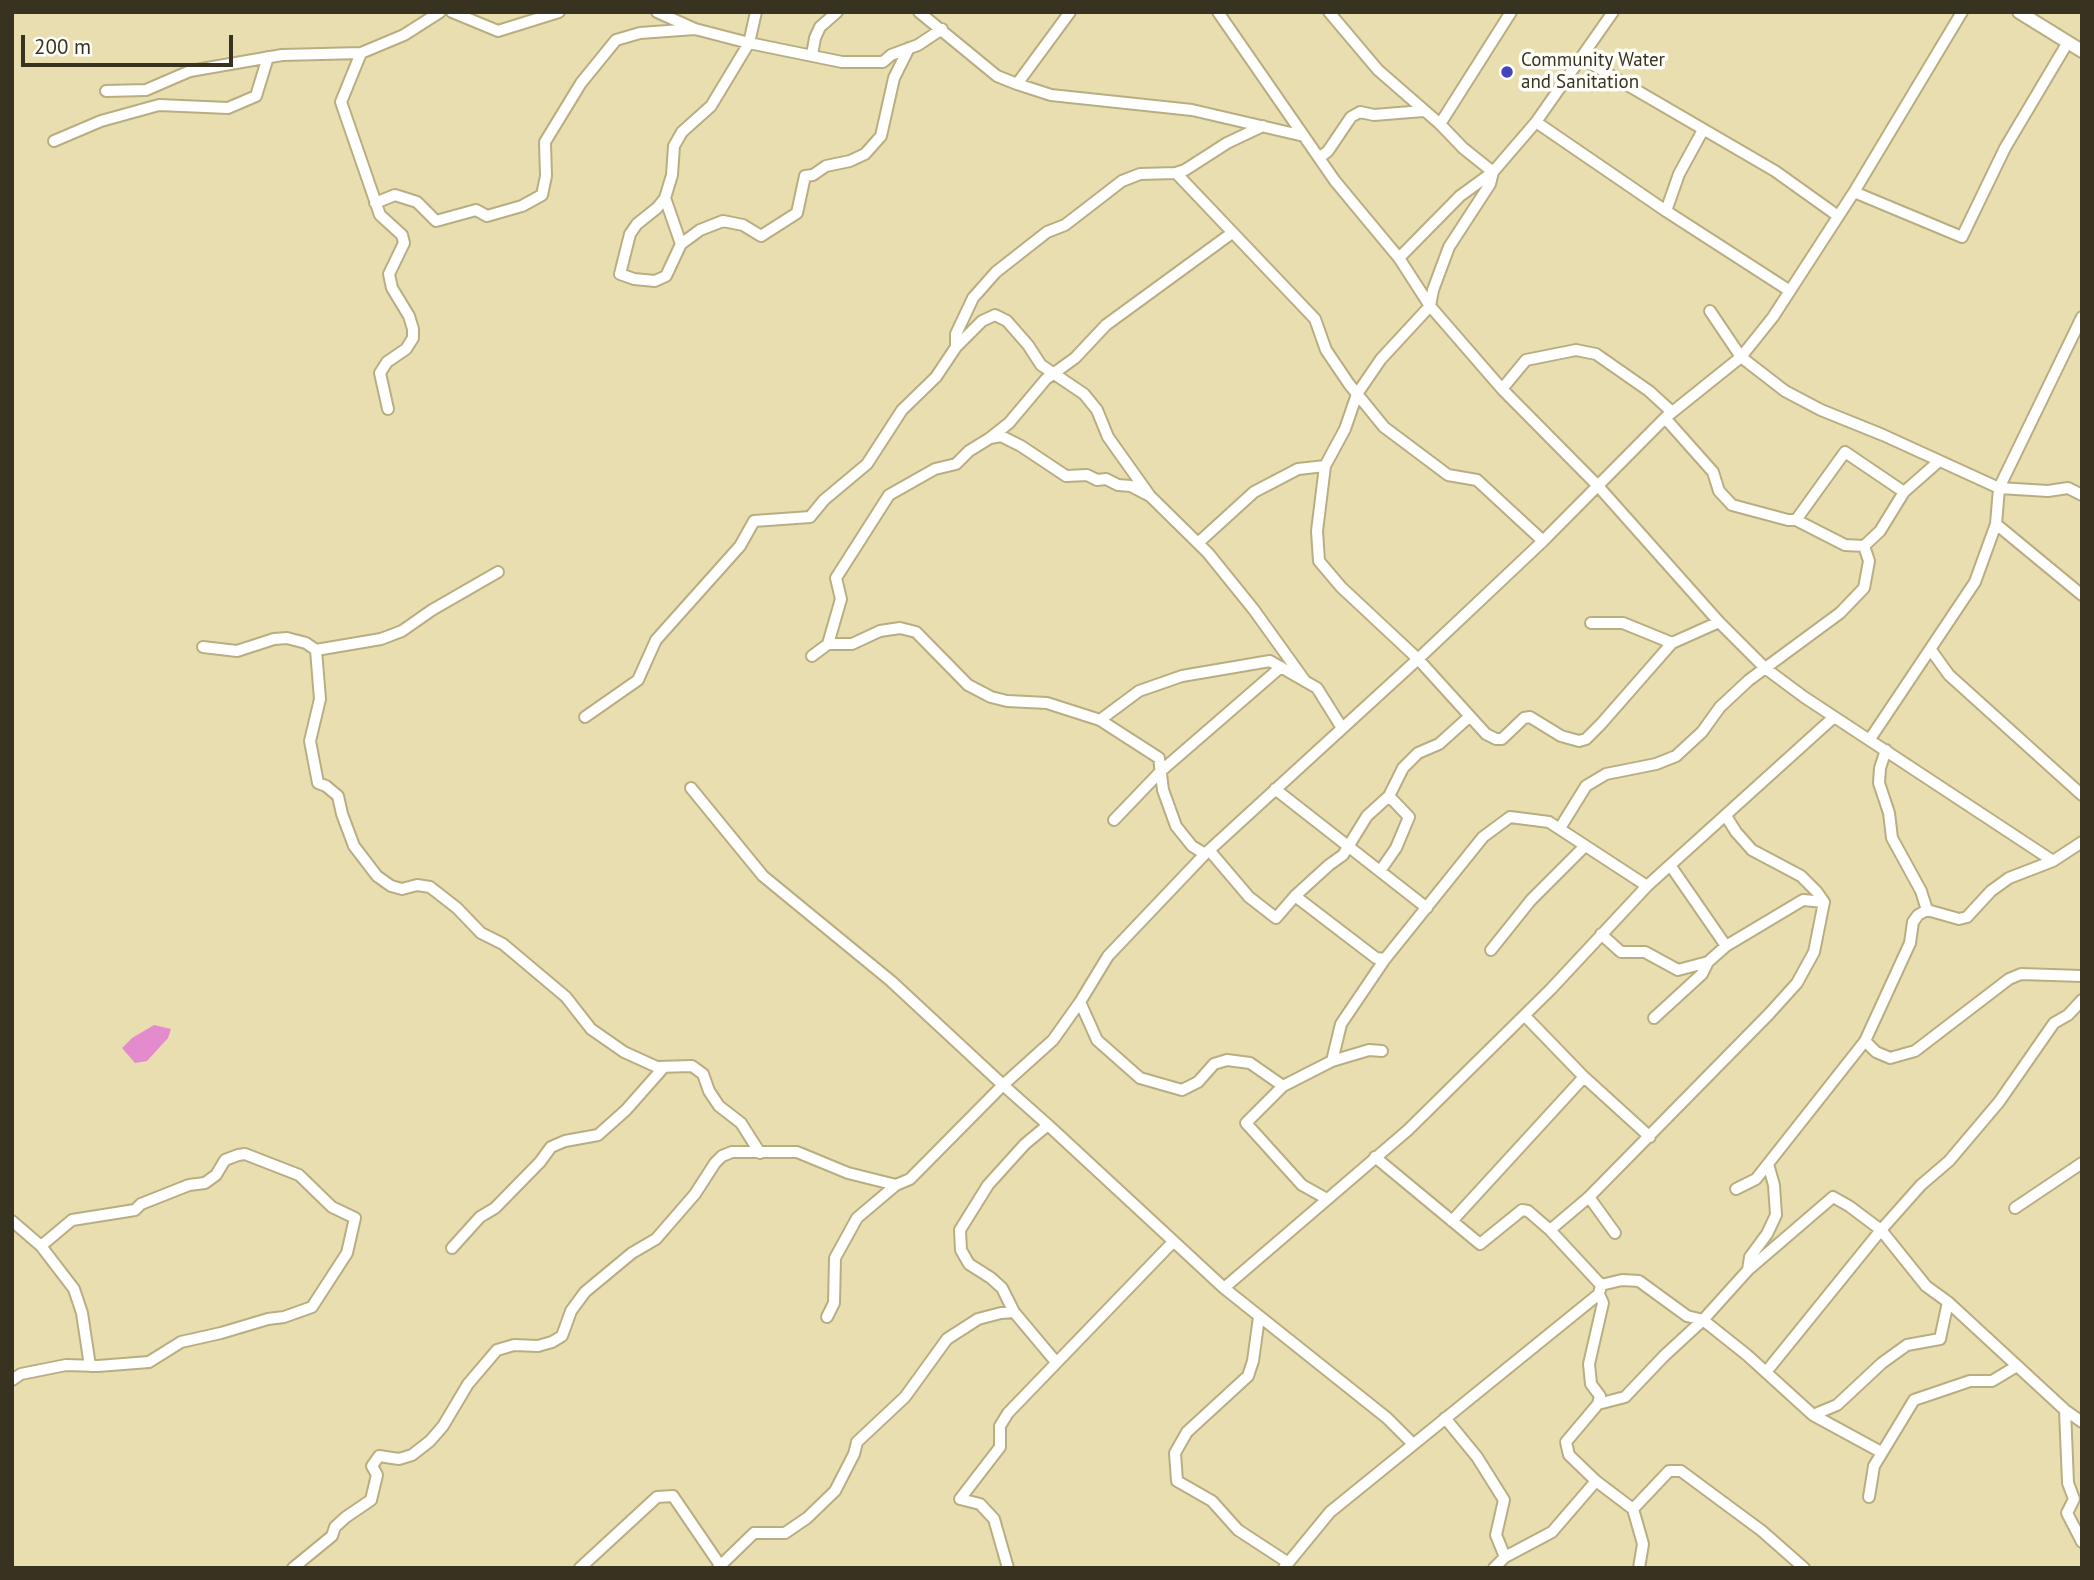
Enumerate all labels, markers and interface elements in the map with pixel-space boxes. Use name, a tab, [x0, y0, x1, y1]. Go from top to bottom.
scale bar	[24, 21, 236, 65]
text: 200 m	[34, 33, 91, 60]
place label: Community Water and Sanitation	[1521, 50, 1665, 94]
marker: Community Water and Sanitation	[1499, 64, 1515, 80]

